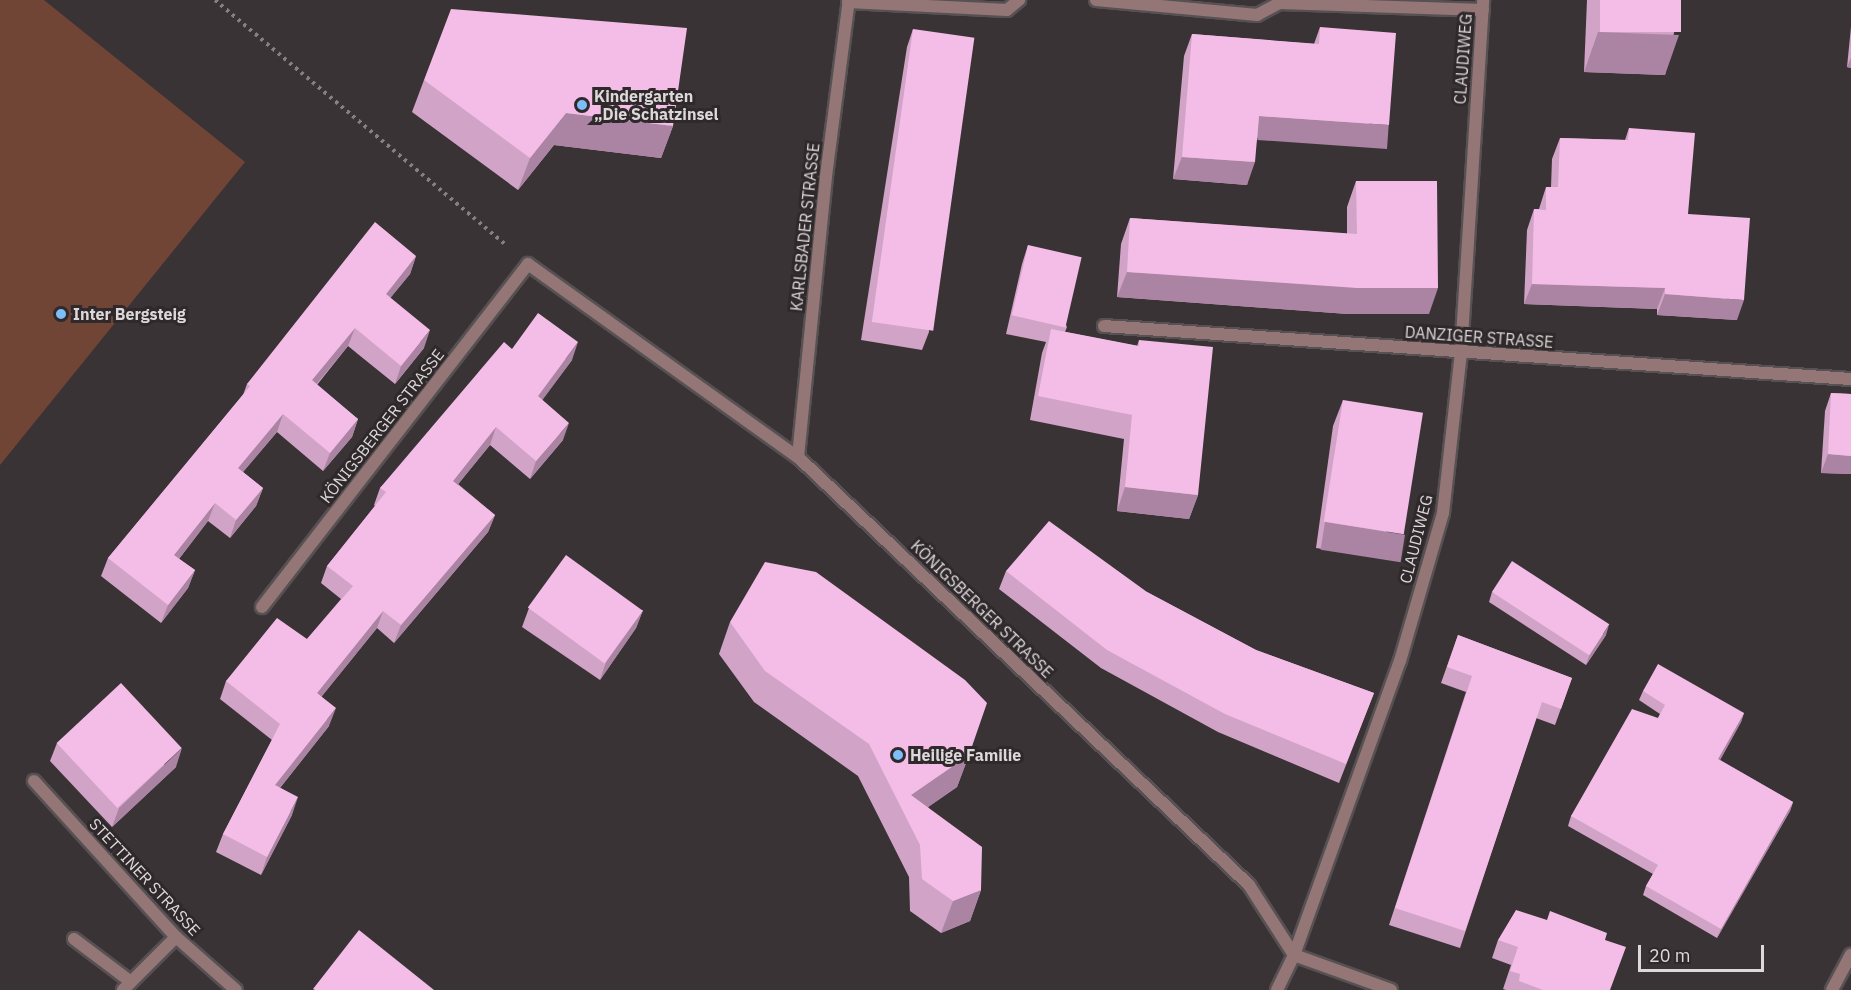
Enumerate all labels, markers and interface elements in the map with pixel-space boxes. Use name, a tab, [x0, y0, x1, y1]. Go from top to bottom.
street label: CLAUDIWEG	[1450, 13, 1476, 105]
place label: Kindergarten „Die Schatzinsel	[594, 86, 718, 124]
marker: Kindergarten „Die Schatzinsel	[575, 98, 589, 112]
street label: KARLSBADER STRASSE	[787, 142, 823, 312]
place label: Inter Bergsteig	[73, 304, 186, 324]
marker: Inter Bergsteig	[54, 307, 68, 321]
street label: DANZIGER STRASSE	[1404, 322, 1554, 352]
street label: KÖNIGSBERGER STRASSE	[316, 345, 448, 507]
street label: CLAUDIWEG	[1396, 493, 1436, 585]
street label: KÖNIGSBERGER STRASSE	[907, 536, 1057, 682]
place label: Heilige Familie	[910, 745, 1021, 765]
marker: Heilige Familie	[891, 748, 905, 762]
street label: STETTINER STRASSE	[86, 814, 204, 940]
scale bar	[1641, 933, 1767, 971]
text: 20 m	[1649, 944, 1691, 967]

